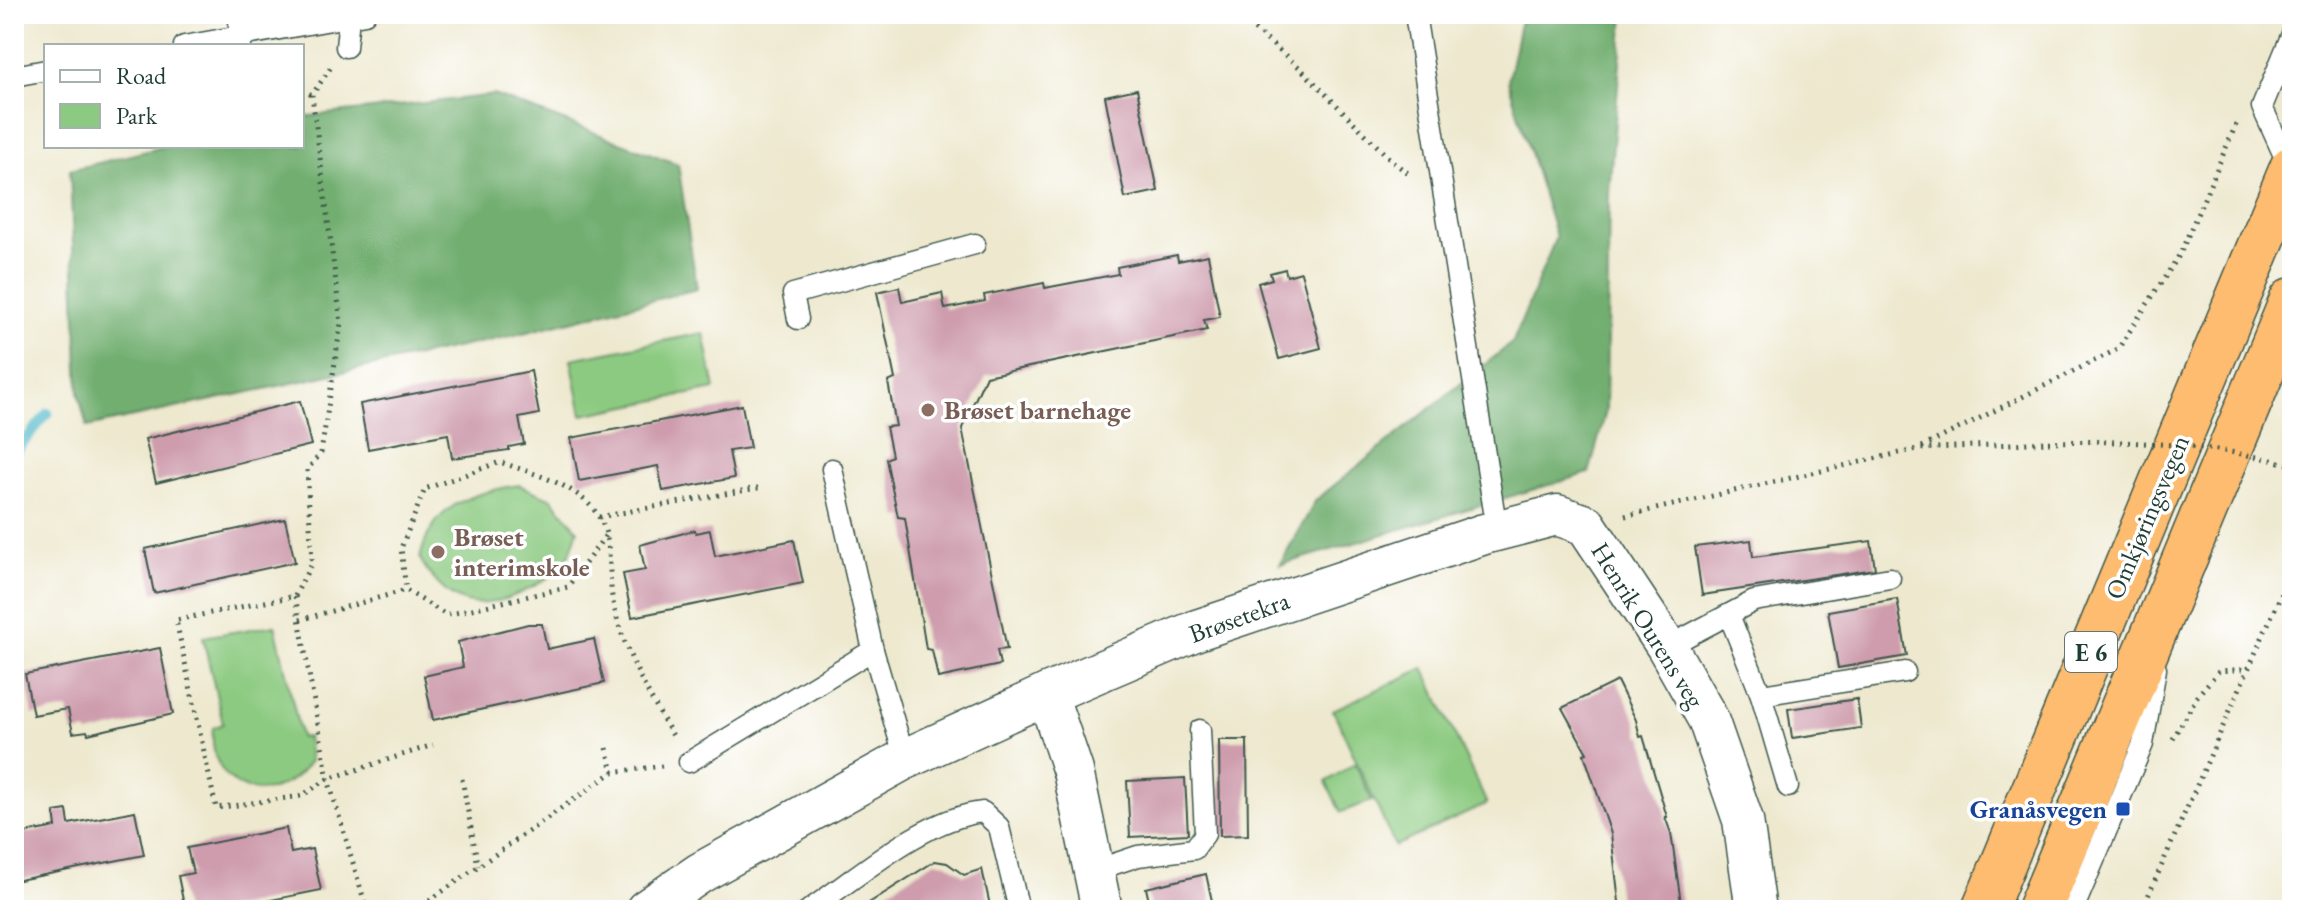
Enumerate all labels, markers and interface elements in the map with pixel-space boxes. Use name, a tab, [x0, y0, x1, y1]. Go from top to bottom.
legend	[44, 44, 304, 148]
text: Road	[116, 60, 167, 91]
text: Park	[116, 100, 158, 131]
place label: Brøset barnehage	[944, 393, 1131, 427]
marker: Brøset barnehage	[919, 401, 937, 419]
street label: Omkjøringsvegen	[2097, 429, 2197, 604]
place label: Brøset interimskole	[454, 520, 590, 584]
street label: Henrik Ourens veg	[1583, 536, 1713, 715]
marker: Brøset interimskole	[429, 543, 447, 561]
street label: Brøsetekra	[1184, 583, 1295, 651]
road number: E 6	[2065, 632, 2117, 672]
place label: Granåsvegen	[1970, 792, 2107, 826]
marker: Granåsvegen	[2114, 800, 2132, 818]

